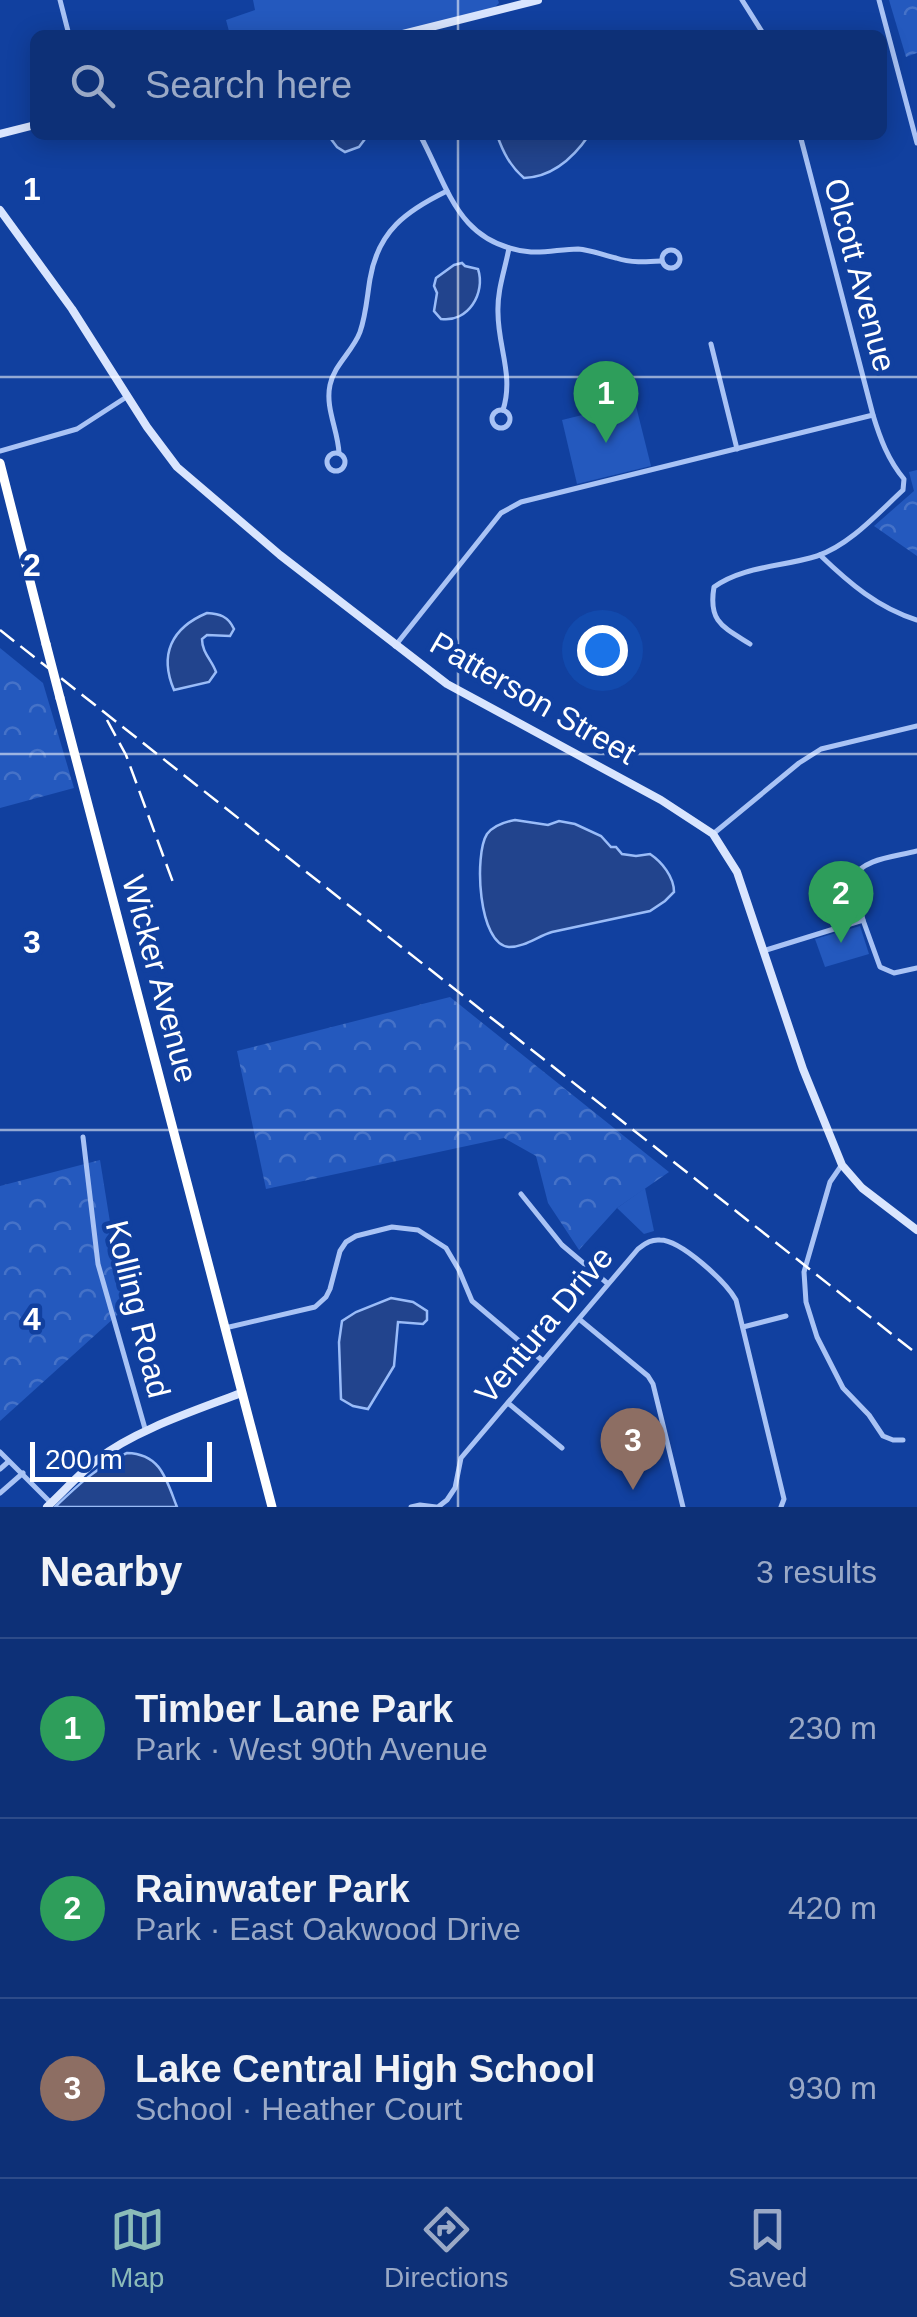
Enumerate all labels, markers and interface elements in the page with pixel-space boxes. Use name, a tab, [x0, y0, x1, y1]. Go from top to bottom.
search box	[30, 30, 887, 140]
icon: search	[65, 58, 120, 113]
text: Search here	[145, 64, 352, 106]
text: 1	[23, 171, 41, 207]
street label: Olcott Avenue	[817, 174, 903, 376]
pin: 1	[574, 360, 638, 443]
text: 2	[23, 547, 41, 583]
street label: Patterson Street	[424, 625, 642, 771]
your location	[577, 625, 628, 676]
pin: 2	[808, 860, 874, 943]
street label: Wicker Avenue	[115, 872, 205, 1086]
text: 3	[23, 924, 41, 960]
street label: Kolling Road	[99, 1217, 177, 1401]
street label: Ventura Drive	[468, 1239, 620, 1411]
text: 4	[23, 1301, 41, 1337]
pin: 3	[600, 1408, 666, 1490]
scale bar	[30, 1437, 212, 1482]
text: 200 m	[45, 1444, 123, 1475]
text: Nearby	[40, 1548, 182, 1595]
text: 3 results	[756, 1554, 877, 1590]
text: Timber Lane Park	[135, 1688, 453, 1730]
text: 1	[64, 1710, 81, 1746]
text: 230 m	[788, 1710, 877, 1746]
text: Park · West 90th Avenue	[135, 1731, 488, 1767]
text: Rainwater Park	[135, 1868, 410, 1910]
text: 2	[64, 1890, 81, 1926]
text: 420 m	[788, 1890, 877, 1926]
text: Park · East Oakwood Drive	[135, 1911, 521, 1947]
text: Lake Central High School	[135, 2048, 595, 2090]
text: 3	[64, 2070, 81, 2106]
text: 930 m	[788, 2070, 877, 2106]
text: School · Heather Court	[135, 2091, 462, 2127]
tab: Map	[110, 2202, 165, 2294]
tab: Directions	[384, 2202, 509, 2294]
tab: Saved	[728, 2202, 807, 2294]

